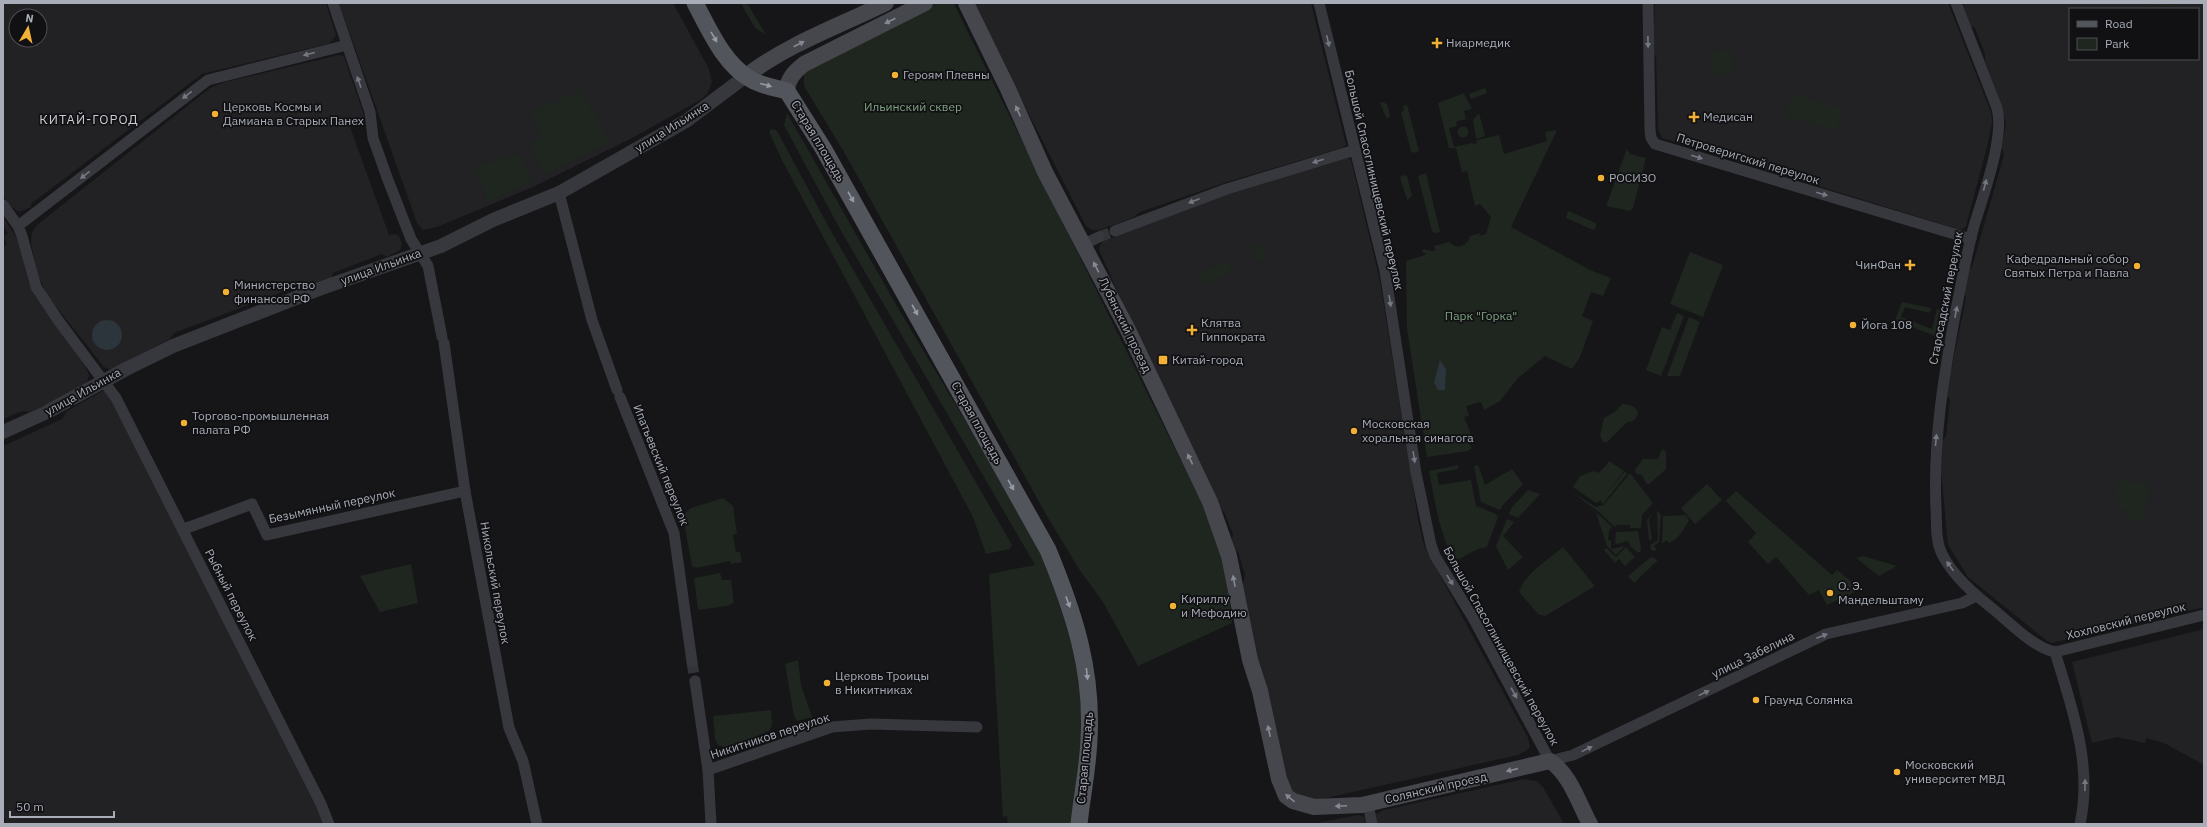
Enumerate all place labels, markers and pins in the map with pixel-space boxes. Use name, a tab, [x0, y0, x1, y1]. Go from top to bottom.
place label: Ниармедик	[1446, 35, 1511, 50]
marker: Ниармедик	[1431, 37, 1443, 49]
place label: Героям Плевны	[903, 67, 990, 82]
marker: Героям Плевны	[890, 70, 900, 80]
place label: Церковь Космы и Дамиана в Старых Панех	[223, 99, 364, 128]
marker: Церковь Космы и Дамиана в Старых Панех	[210, 109, 220, 119]
place label: Медисан	[1703, 109, 1753, 124]
marker: Медисан	[1688, 111, 1700, 123]
place label: РОСИЗО	[1609, 170, 1656, 185]
marker: РОСИЗО	[1596, 173, 1606, 183]
place label: Кафедральный собор Святых Петра и Павла	[2004, 251, 2130, 280]
place label: ЧинФан	[1856, 257, 1901, 272]
marker: ЧинФан	[1904, 259, 1916, 271]
marker: Кафедральный собор Святых Петра и Павла	[2132, 261, 2142, 271]
place label: Министерство финансов РФ	[234, 277, 315, 306]
marker: Министерство финансов РФ	[221, 287, 231, 297]
place label: Клятва Гиппократа	[1201, 315, 1266, 344]
place label: Йога 108	[1861, 317, 1912, 332]
marker: Йога 108	[1848, 320, 1858, 330]
marker: Клятва Гиппократа	[1186, 324, 1198, 336]
place label: Китай-город	[1172, 352, 1243, 367]
marker: Китай-город	[1157, 354, 1169, 366]
place label: Торгово-промышленная палата РФ	[192, 408, 329, 437]
place label: Московская хоральная синагога	[1362, 416, 1474, 445]
marker: Торгово-промышленная палата РФ	[179, 418, 189, 428]
marker: Московская хоральная синагога	[1349, 426, 1359, 436]
place label: О. Э. Мандельштаму	[1838, 578, 1924, 607]
marker: О. Э. Мандельштаму	[1825, 588, 1835, 598]
place label: Кириллу и Мефодию	[1181, 591, 1247, 620]
marker: Кириллу и Мефодию	[1168, 601, 1178, 611]
place label: Церковь Троицы в Никитниках	[835, 668, 929, 697]
marker: Церковь Троицы в Никитниках	[822, 678, 832, 688]
place label: Граунд Солянка	[1764, 692, 1853, 707]
marker: Граунд Солянка	[1751, 695, 1761, 705]
place label: Московский университет МВД	[1905, 757, 2005, 786]
marker: Московский университет МВД	[1892, 767, 1902, 777]

